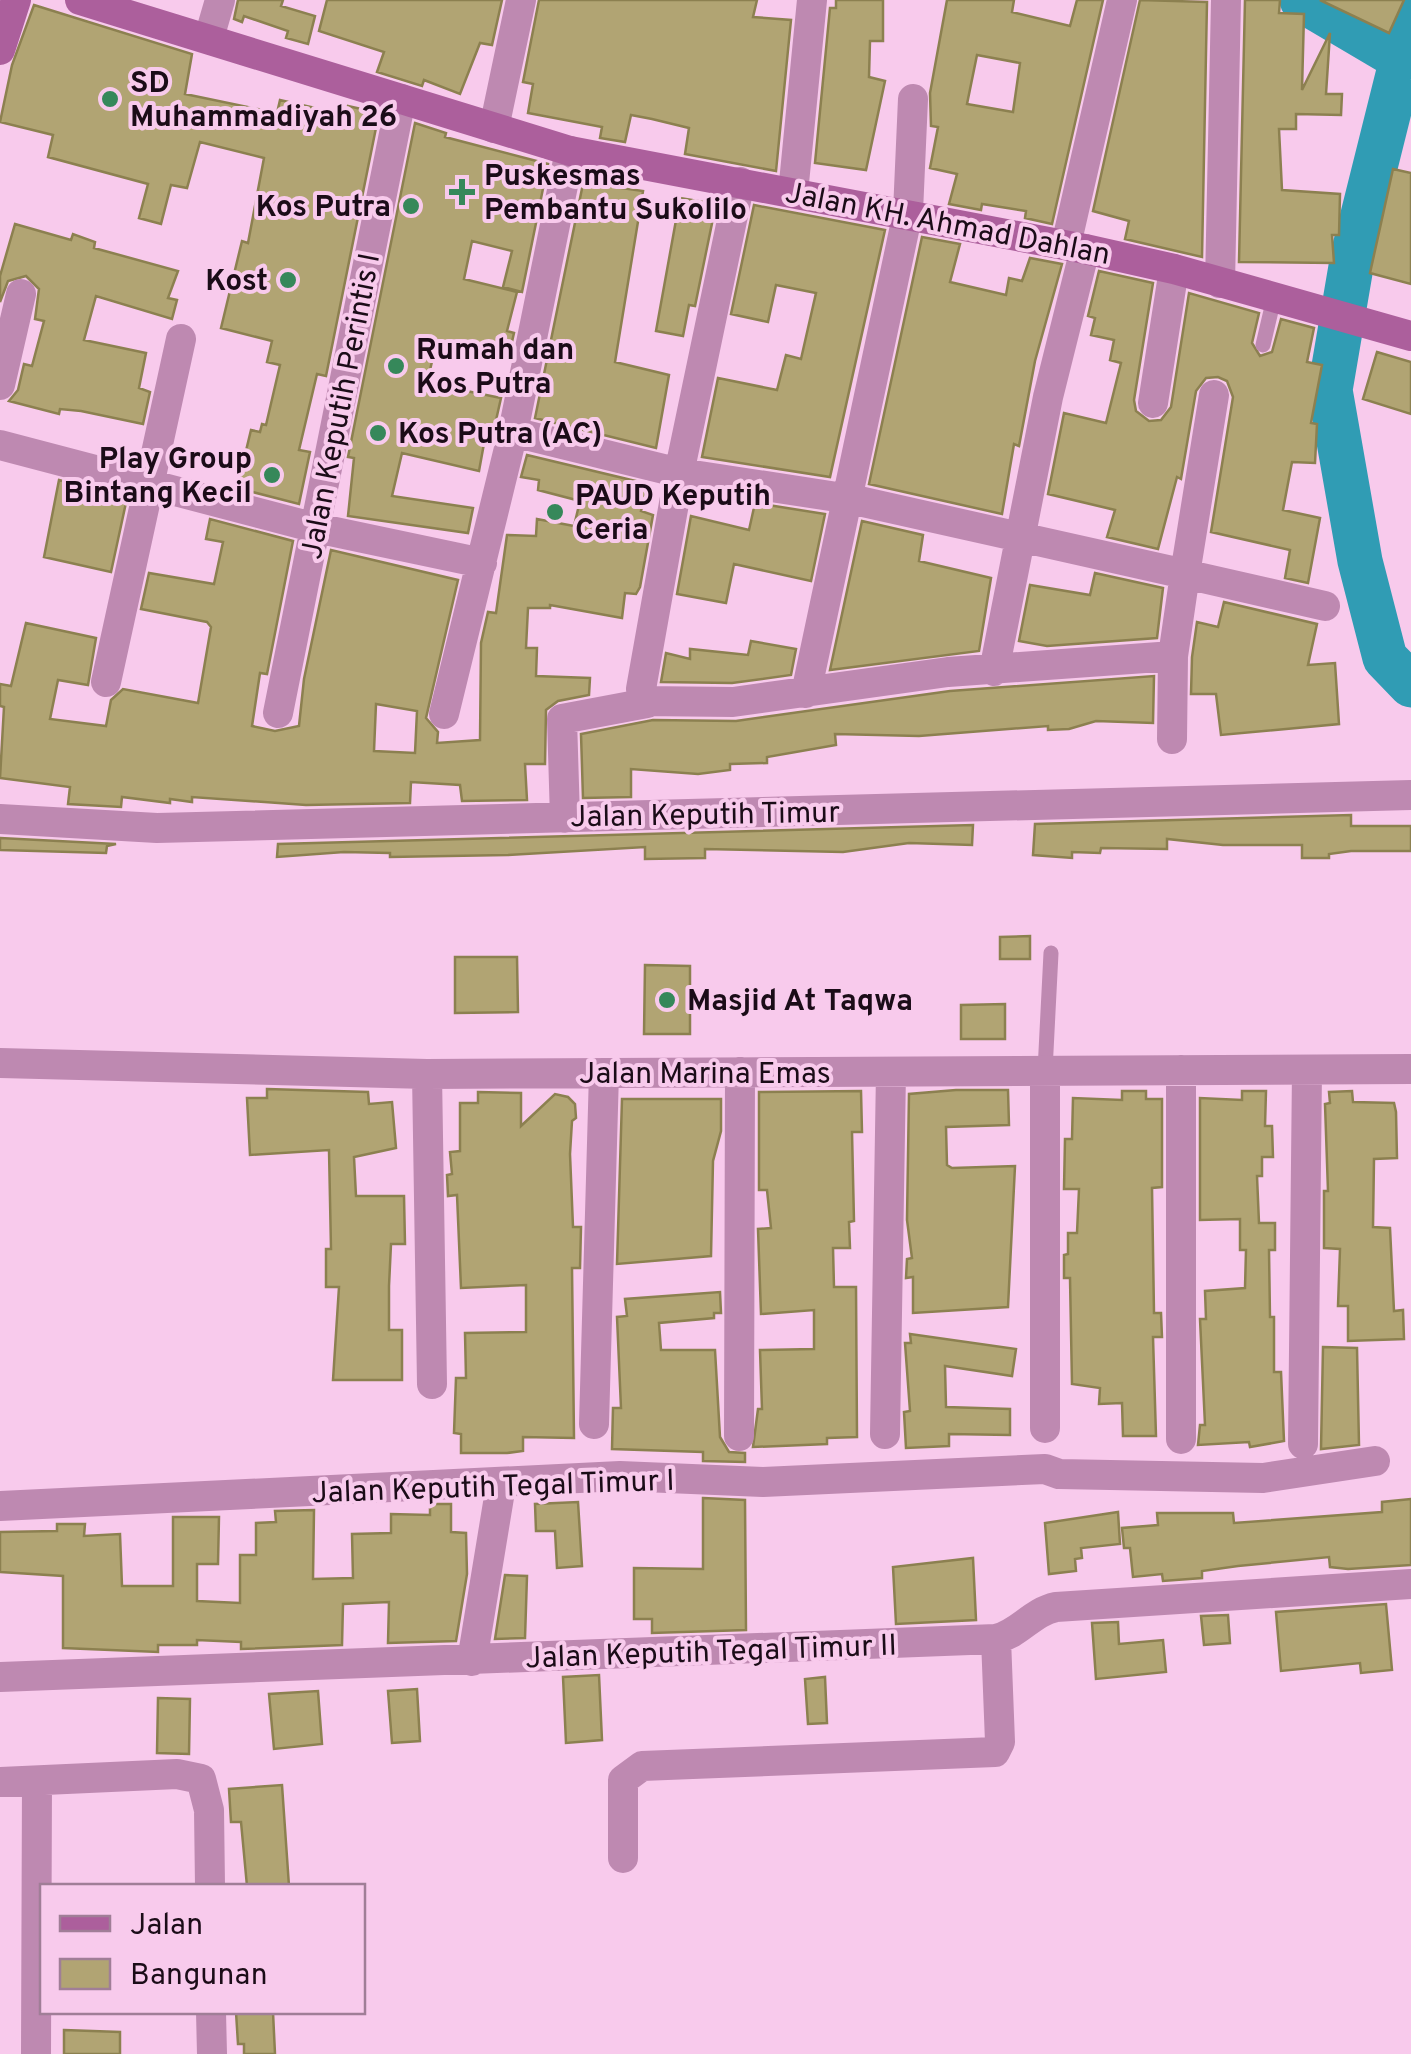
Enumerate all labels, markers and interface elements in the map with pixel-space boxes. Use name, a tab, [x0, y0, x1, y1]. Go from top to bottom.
place label: SD Muhammadiyah 26	[130, 66, 397, 137]
marker: SD Muhammadiyah 26	[99, 88, 121, 110]
place label: Puskesmas Pembantu Sukolilo	[484, 159, 747, 230]
street label: Jalan KH. Ahmad Dahlan	[782, 176, 1113, 275]
marker: Puskesmas Pembantu Sukolilo	[449, 179, 475, 205]
place label: Kos Putra	[256, 190, 391, 227]
marker: Kos Putra	[400, 195, 422, 217]
street label: Jalan Keputih Perintis I	[295, 250, 390, 563]
place label: Kost	[205, 264, 268, 301]
marker: Kost	[277, 269, 299, 291]
place label: Rumah dan Kos Putra	[416, 333, 574, 404]
marker: Rumah dan Kos Putra	[385, 355, 407, 377]
place label: Kos Putra (AC)	[398, 417, 602, 454]
marker: Kos Putra (AC)	[367, 422, 389, 444]
place label: Play Group Bintang Kecil	[64, 442, 252, 513]
marker: Play Group Bintang Kecil	[261, 464, 283, 486]
place label: PAUD Keputih Ceria	[575, 479, 771, 550]
marker: PAUD Keputih Ceria	[544, 501, 566, 523]
street label: Jalan Keputih Timur	[570, 796, 841, 837]
place label: Masjid At Taqwa	[687, 984, 913, 1021]
marker: Masjid At Taqwa	[656, 989, 678, 1011]
street label: Jalan Marina Emas	[579, 1057, 831, 1094]
street label: Jalan Keputih Tegal Timur I	[311, 1464, 675, 1513]
street label: Jalan Keputih Tegal Timur II	[525, 1629, 898, 1678]
legend	[40, 1884, 365, 2014]
text: Jalan	[130, 1908, 203, 1945]
text: Bangunan	[130, 1958, 268, 1995]

